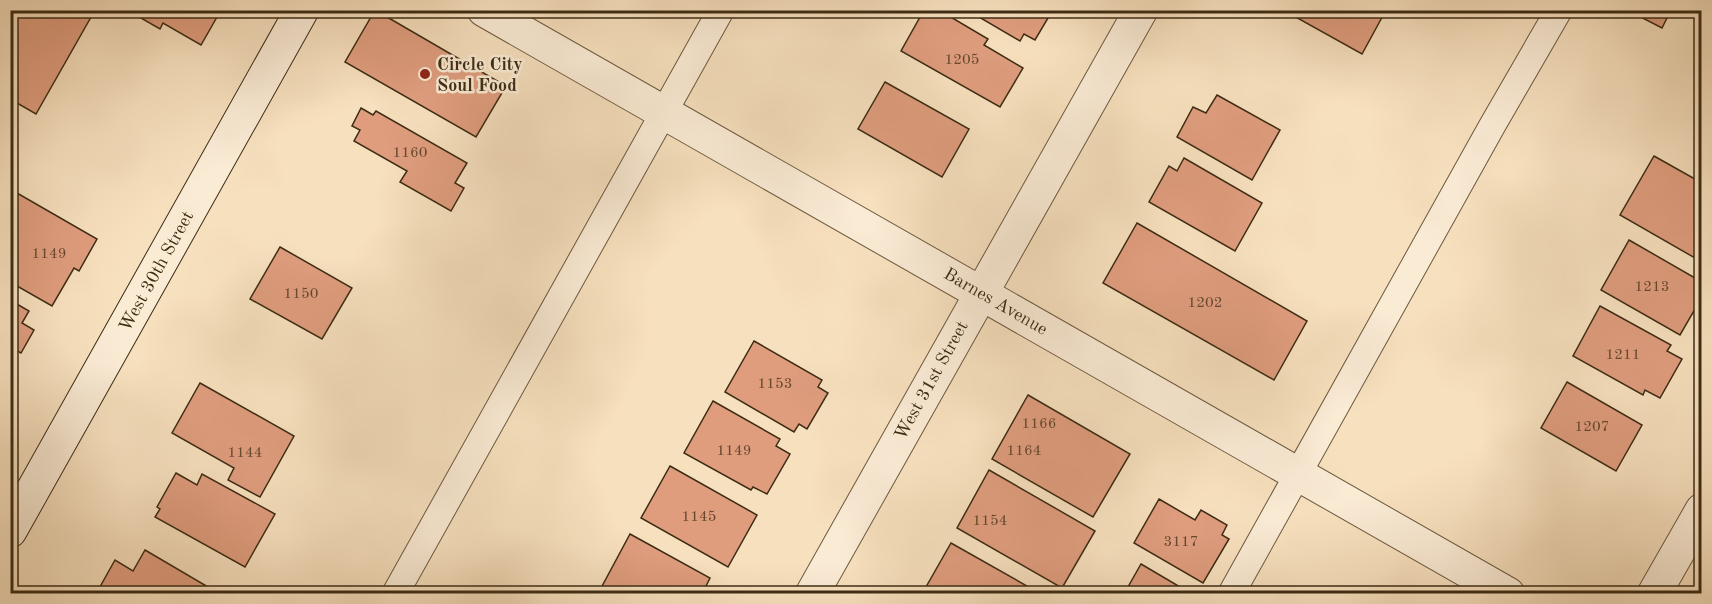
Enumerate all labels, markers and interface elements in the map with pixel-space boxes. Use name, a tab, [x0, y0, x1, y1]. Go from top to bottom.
house number: 1205	[945, 53, 979, 68]
place label: Circle City Soul Food	[437, 56, 523, 95]
marker: Circle City Soul Food	[418, 67, 432, 81]
house number: 1160	[393, 146, 427, 161]
street label: West 30th Street	[116, 208, 197, 335]
house number: 1149	[32, 247, 66, 262]
street label: Barnes Avenue	[940, 265, 1051, 339]
house number: 1213	[1635, 280, 1669, 295]
house number: 1150	[284, 287, 318, 302]
house number: 1202	[1188, 296, 1222, 311]
street label: West 31st Street	[892, 318, 972, 443]
house number: 1211	[1606, 348, 1640, 363]
house number: 1153	[758, 377, 792, 392]
house number: 1166	[1022, 417, 1056, 432]
house number: 1207	[1575, 420, 1609, 435]
house number: 1149	[717, 444, 751, 459]
house number: 1164	[1007, 444, 1041, 459]
house number: 1144	[228, 446, 262, 461]
house number: 1145	[682, 510, 716, 525]
house number: 1154	[973, 514, 1007, 529]
house number: 3117	[1164, 535, 1198, 550]

